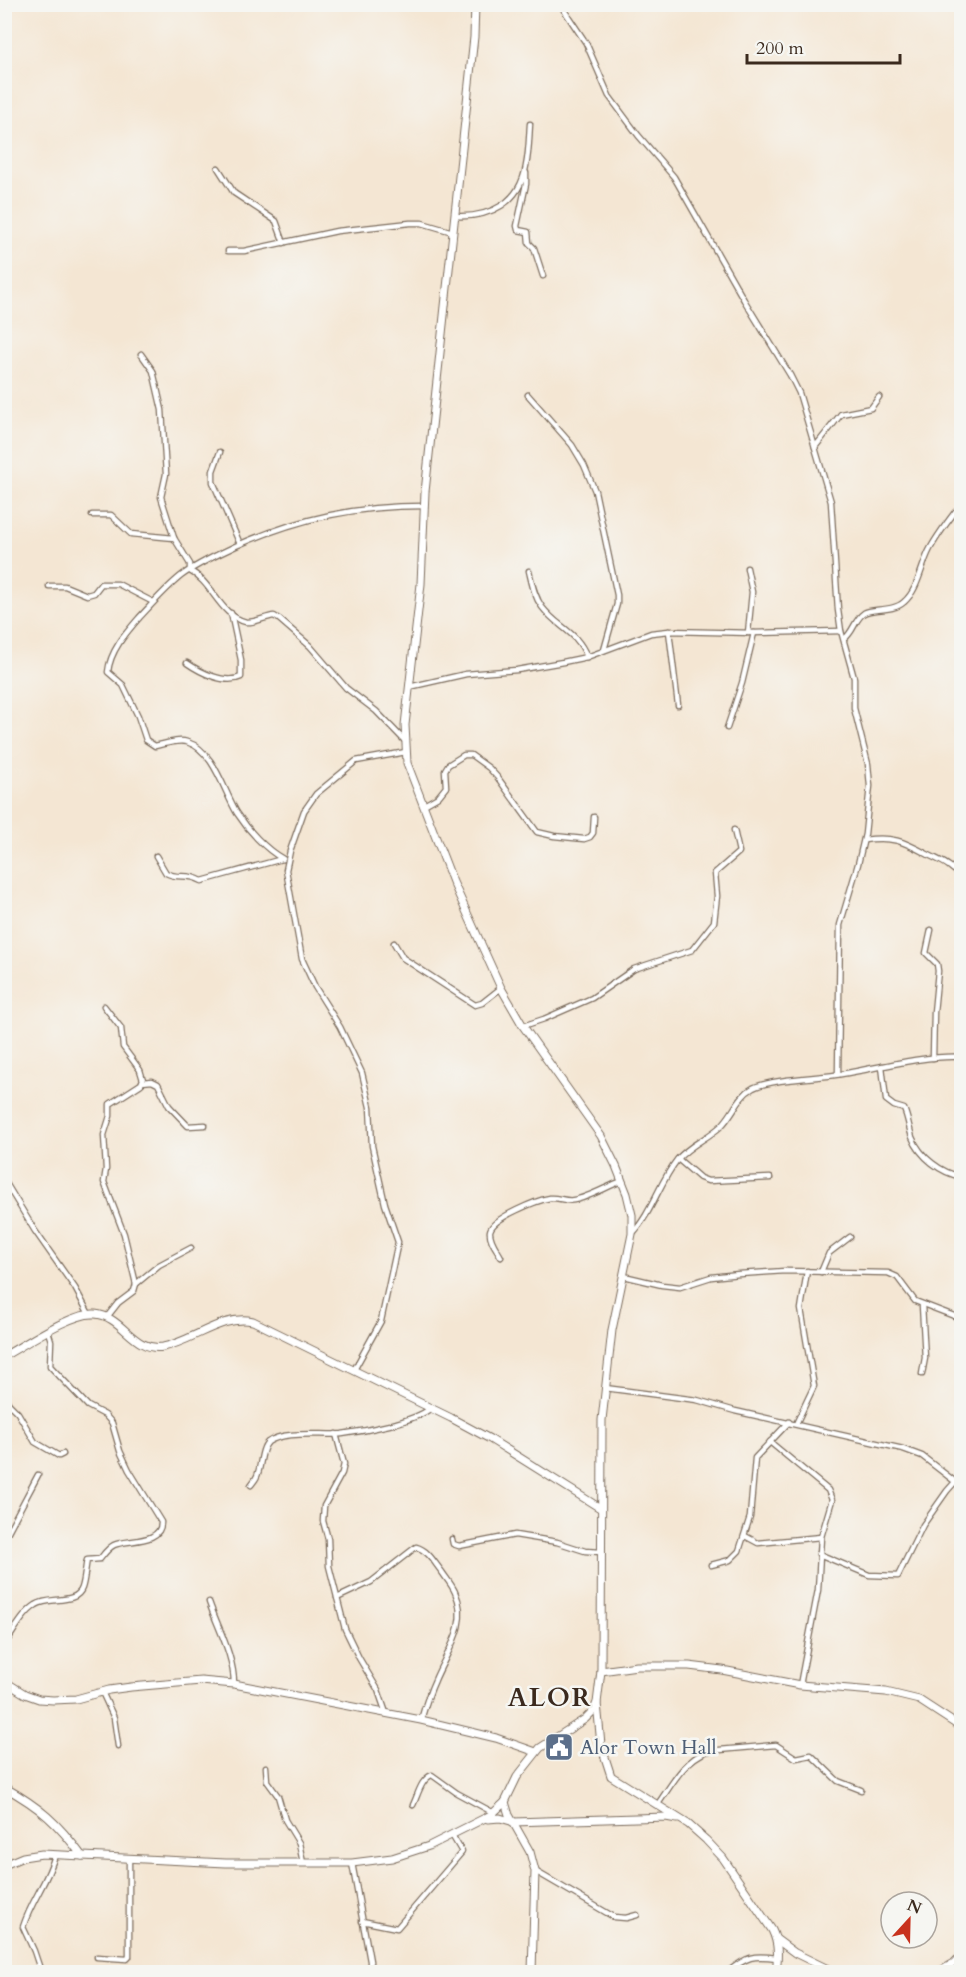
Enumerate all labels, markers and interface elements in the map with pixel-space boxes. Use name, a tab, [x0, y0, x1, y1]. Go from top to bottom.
scale bar	[747, 27, 900, 65]
text: 200 m	[756, 36, 804, 61]
district label: ALOR	[508, 1680, 592, 1715]
public building icon: Alor Town Hall	[543, 1731, 575, 1763]
place label: Alor Town Hall	[580, 1734, 717, 1761]
north arrow	[879, 1890, 939, 1950]
text: N	[904, 1894, 925, 1920]

